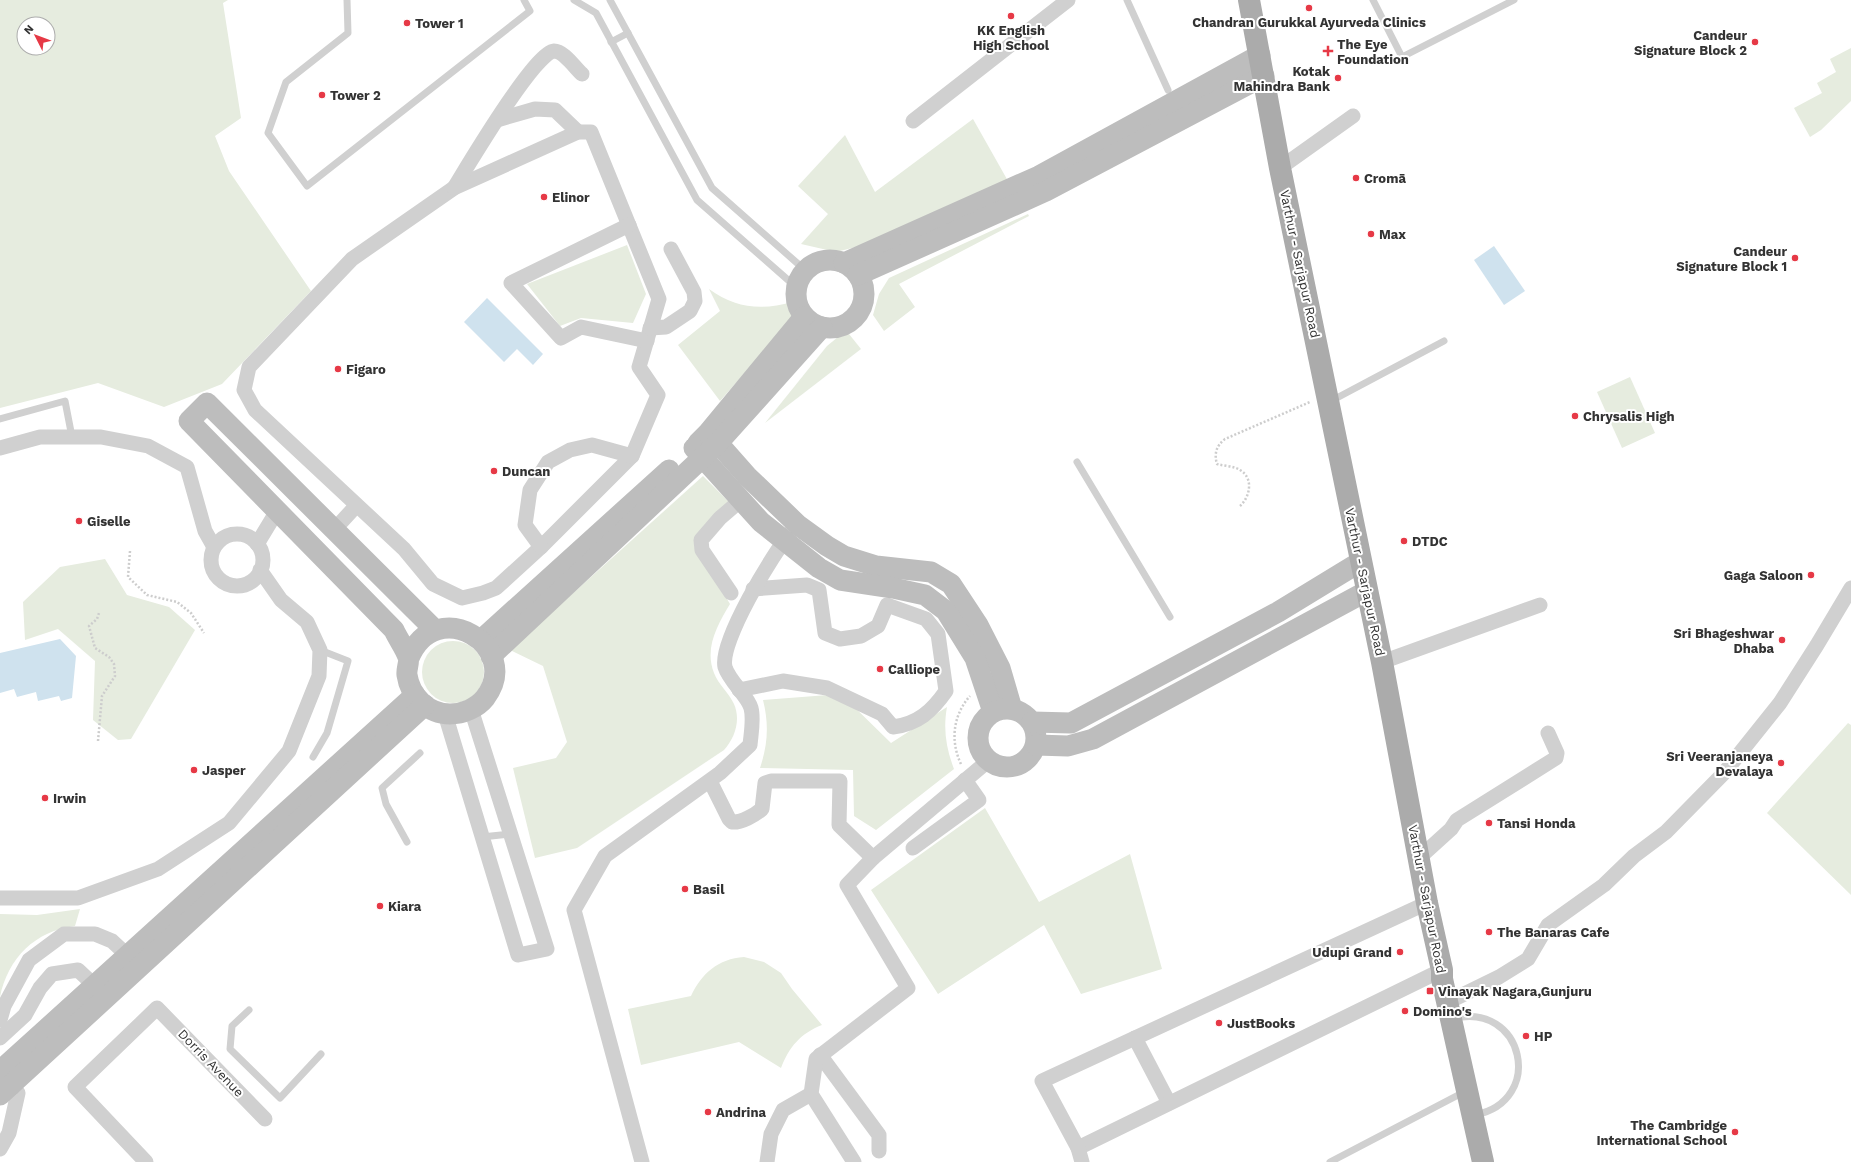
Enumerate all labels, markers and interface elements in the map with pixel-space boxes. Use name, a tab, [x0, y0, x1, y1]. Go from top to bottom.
marker: Chandran Gurukkal Ayurveda Clinics	[1304, 3, 1314, 13]
marker: KK English High School	[1006, 11, 1016, 21]
place label: Chandran Gurukkal Ayurveda Clinics	[1192, 15, 1426, 30]
north arrow	[16, 16, 56, 56]
place label: Tower 1	[415, 16, 464, 31]
marker: Tower 1	[402, 18, 412, 28]
text: N	[21, 22, 36, 37]
place label: KK English High School	[973, 23, 1050, 53]
place label: Candeur Signature Block 2	[1634, 28, 1747, 58]
place label: The Eye Foundation	[1337, 37, 1409, 67]
marker: Candeur Signature Block 2	[1750, 37, 1760, 47]
marker: The Eye Foundation	[1322, 45, 1334, 57]
place label: Kotak Mahindra Bank	[1233, 64, 1331, 94]
marker: Kotak Mahindra Bank	[1333, 73, 1343, 83]
place label: Tower 2	[330, 88, 381, 103]
marker: Tower 2	[317, 90, 327, 100]
place label: Cromā	[1364, 171, 1406, 186]
marker: Cromā	[1351, 173, 1361, 183]
street label: Varthur - Sarjapur Road	[1277, 189, 1323, 339]
place label: Elinor	[552, 190, 590, 205]
marker: Elinor	[539, 192, 549, 202]
place label: Max	[1379, 227, 1406, 242]
marker: Max	[1366, 229, 1376, 239]
place label: Candeur Signature Block 1	[1676, 244, 1787, 274]
marker: Candeur Signature Block 1	[1790, 253, 1800, 263]
place label: Figaro	[346, 362, 386, 377]
marker: Figaro	[333, 364, 343, 374]
place label: Chrysalis High	[1583, 409, 1675, 424]
marker: Chrysalis High	[1570, 411, 1580, 421]
place label: Duncan	[502, 464, 550, 479]
marker: Duncan	[489, 466, 499, 476]
street label: Varthur - Sarjapur Road	[1342, 507, 1388, 657]
place label: Giselle	[87, 514, 131, 529]
marker: Giselle	[74, 516, 84, 526]
place label: DTDC	[1412, 534, 1448, 549]
marker: DTDC	[1399, 536, 1409, 546]
place label: Gaga Saloon	[1724, 568, 1803, 583]
marker: Gaga Saloon	[1806, 570, 1816, 580]
place label: Sri Bhageshwar Dhaba	[1674, 626, 1774, 656]
marker: Sri Bhageshwar Dhaba	[1777, 635, 1787, 645]
place label: Calliope	[888, 662, 941, 677]
marker: Calliope	[875, 664, 885, 674]
place label: Sri Veeranjaneya Devalaya	[1666, 749, 1773, 779]
marker: Sri Veeranjaneya Devalaya	[1776, 758, 1786, 768]
place label: Jasper	[202, 763, 246, 778]
marker: Jasper	[189, 765, 199, 775]
place label: Irwin	[53, 791, 86, 806]
marker: Irwin	[40, 793, 50, 803]
place label: Tansi Honda	[1497, 816, 1576, 831]
marker: Tansi Honda	[1484, 818, 1494, 828]
street label: Varthur - Sarjapur Road	[1405, 823, 1449, 975]
place label: Basil	[693, 882, 725, 897]
marker: Basil	[680, 884, 690, 894]
place label: Kiara	[388, 899, 422, 914]
marker: Kiara	[375, 901, 385, 911]
place label: The Banaras Cafe	[1497, 925, 1610, 940]
marker: The Banaras Cafe	[1484, 927, 1494, 937]
place label: Udupi Grand	[1312, 945, 1392, 960]
marker: Udupi Grand	[1395, 947, 1405, 957]
place label: Vinayak Nagara,Gunjuru	[1438, 984, 1592, 999]
marker: Vinayak Nagara,Gunjuru	[1425, 986, 1435, 996]
place label: Domino's	[1413, 1004, 1472, 1019]
marker: Domino's	[1400, 1006, 1410, 1016]
place label: JustBooks	[1227, 1016, 1295, 1031]
marker: JustBooks	[1214, 1018, 1224, 1028]
street label: Dorris Avenue	[175, 1026, 247, 1100]
place label: HP	[1534, 1029, 1553, 1044]
marker: HP	[1521, 1031, 1531, 1041]
place label: Andrina	[716, 1105, 766, 1120]
marker: Andrina	[703, 1107, 713, 1117]
place label: The Cambridge International School	[1596, 1118, 1728, 1148]
marker: The Cambridge International School	[1730, 1127, 1740, 1137]

